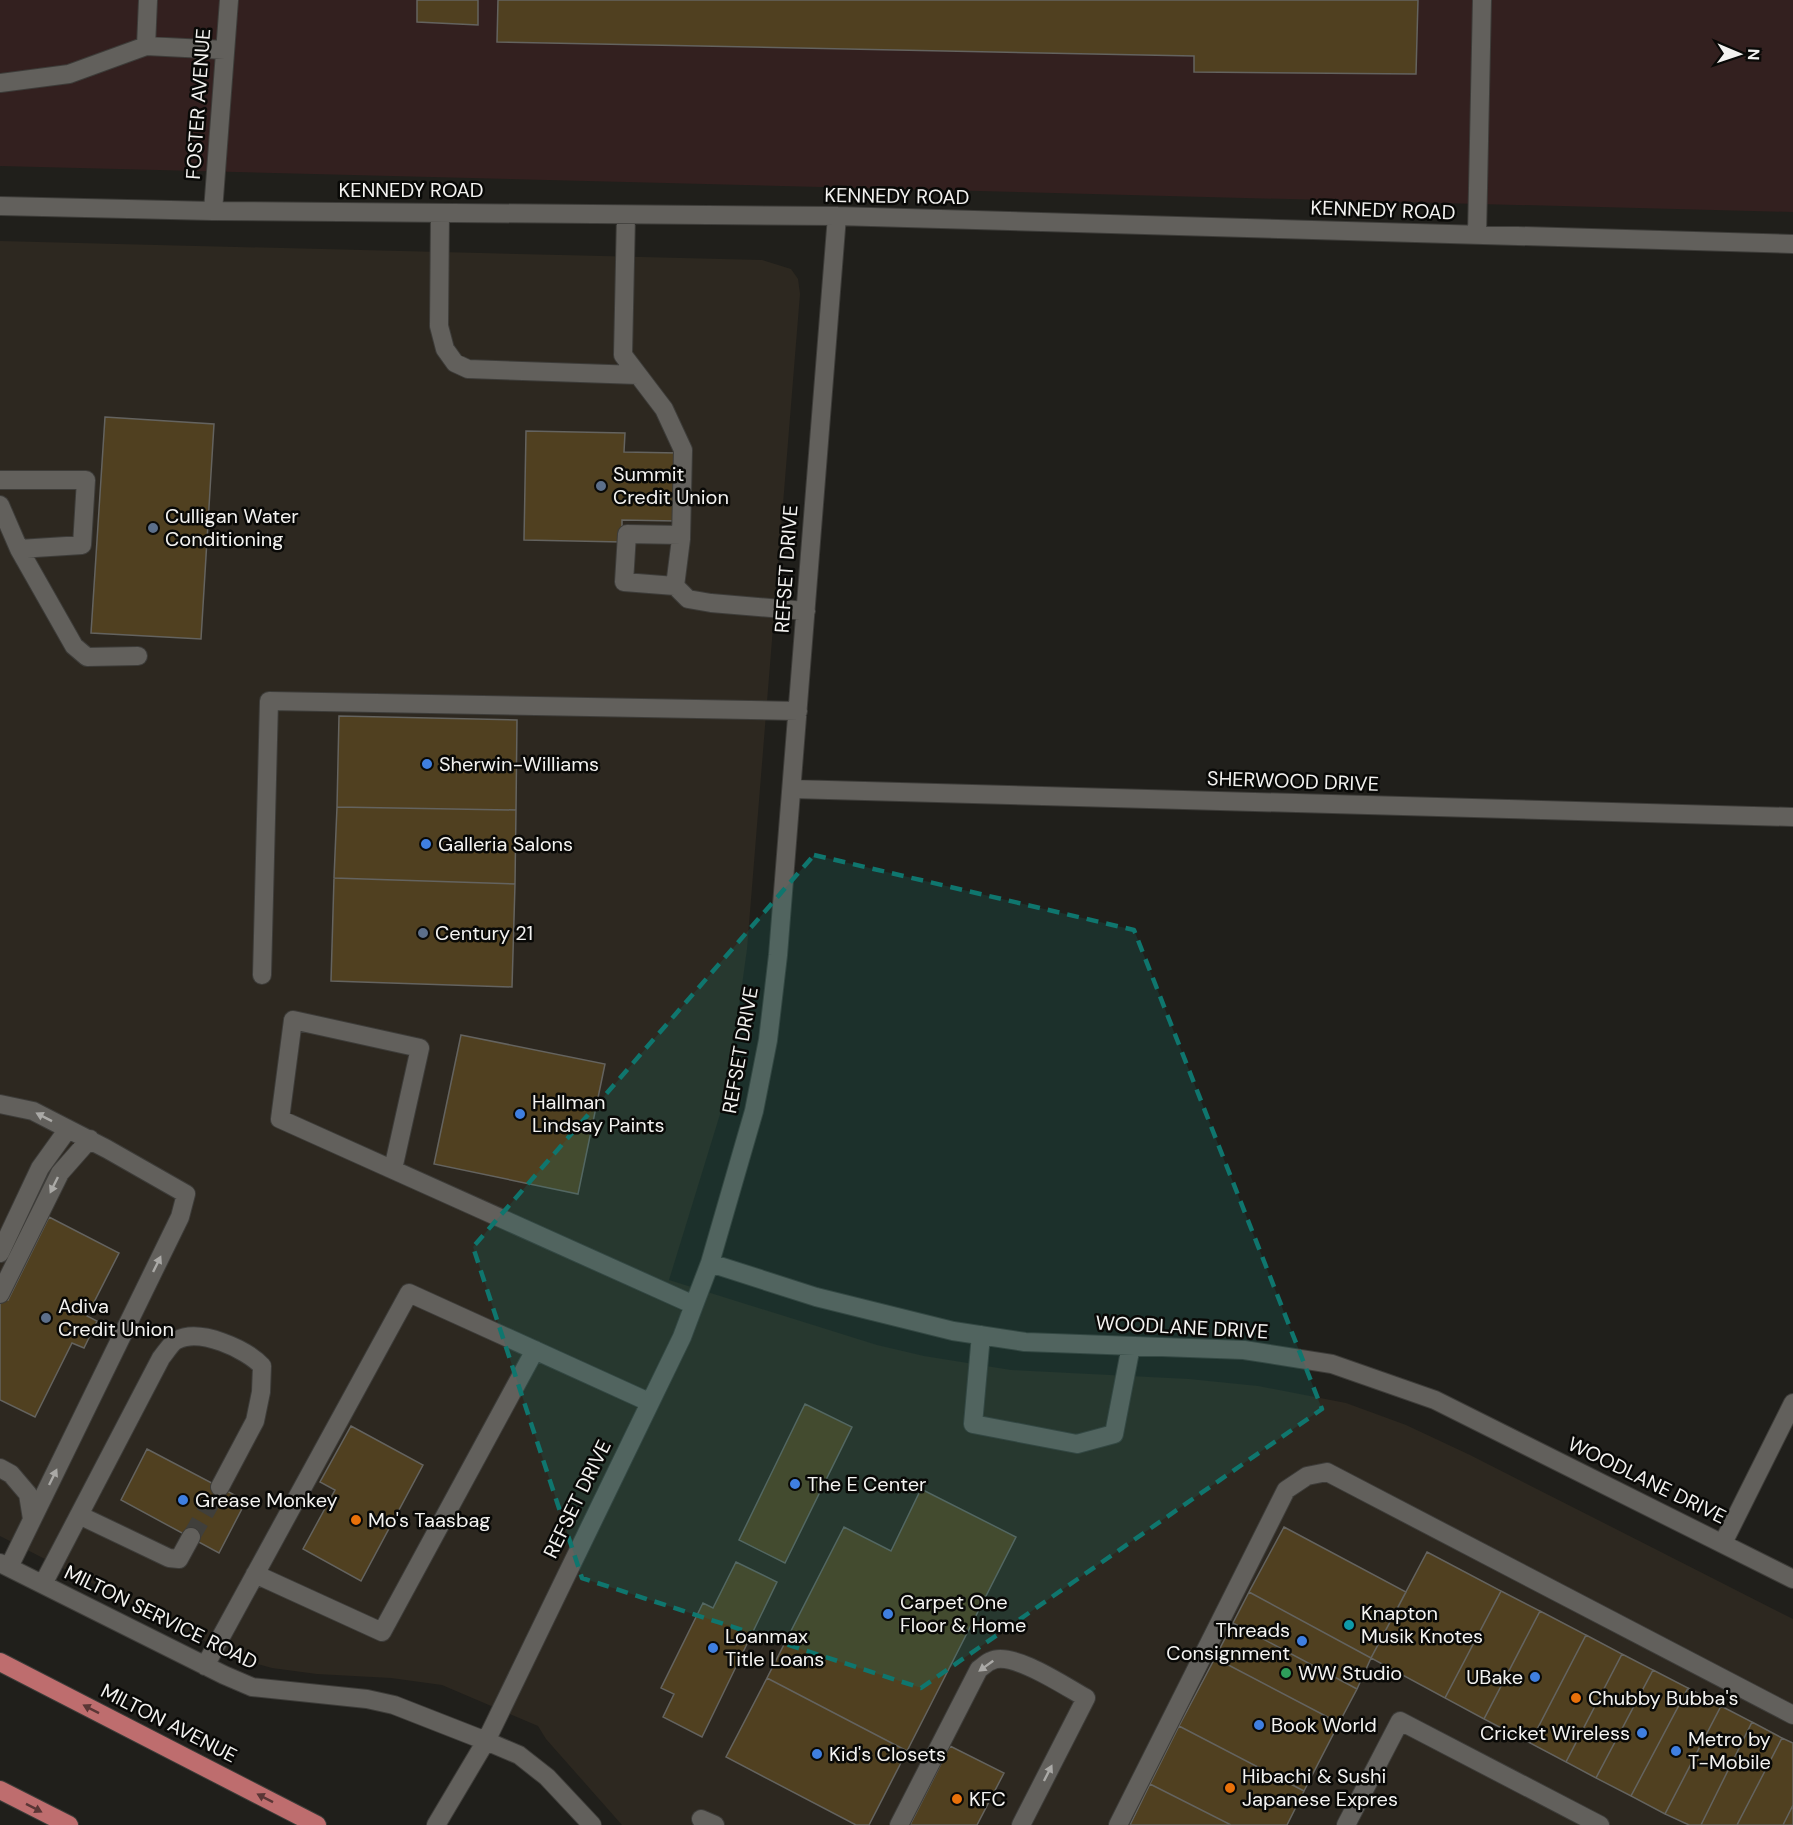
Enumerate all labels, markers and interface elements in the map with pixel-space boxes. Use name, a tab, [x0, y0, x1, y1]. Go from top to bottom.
north arrow	[1709, 24, 1769, 84]
street label: FOSTER AVENUE	[180, 28, 216, 180]
text: N	[1743, 48, 1764, 61]
street label: KENNEDY ROAD	[338, 177, 484, 203]
street label: KENNEDY ROAD	[824, 182, 970, 210]
street label: KENNEDY ROAD	[1310, 194, 1456, 226]
place label: Summit Credit Union	[613, 461, 729, 510]
marker: Summit Credit Union	[594, 479, 608, 493]
place label: Culligan Water Conditioning	[165, 503, 299, 552]
street label: REFSET DRIVE	[769, 504, 803, 634]
marker: Culligan Water Conditioning	[146, 521, 160, 535]
place label: Sherwin-Williams	[439, 751, 599, 777]
marker: Sherwin-Williams	[420, 757, 434, 771]
street label: SHERWOOD DRIVE	[1207, 765, 1379, 797]
place label: Galleria Salons	[438, 831, 573, 857]
marker: Galleria Salons	[419, 837, 433, 851]
place label: Century 21	[435, 920, 533, 946]
marker: Century 21	[416, 926, 430, 940]
street label: REFSET DRIVE	[716, 985, 764, 1115]
place label: Hallman Lindsay Paints	[532, 1089, 665, 1138]
marker: Hallman Lindsay Paints	[513, 1107, 527, 1121]
one-way arrow	[35, 1112, 53, 1122]
one-way arrow	[49, 1176, 59, 1194]
one-way arrow	[152, 1255, 161, 1272]
place label: Adiva Credit Union	[58, 1293, 174, 1342]
street label: WOODLANE DRIVE	[1095, 1309, 1269, 1345]
marker: Adiva Credit Union	[39, 1311, 53, 1325]
street label: WOODLANE DRIVE	[1564, 1430, 1730, 1530]
street label: REFSET DRIVE	[537, 1436, 617, 1562]
one-way arrow	[48, 1468, 57, 1485]
place label: The E Center	[807, 1471, 927, 1497]
marker: The E Center	[788, 1477, 802, 1491]
place label: Grease Monkey	[195, 1487, 338, 1513]
marker: Grease Monkey	[176, 1493, 190, 1507]
place label: Mo's Taasbag	[368, 1507, 490, 1533]
marker: Mo's Taasbag	[349, 1513, 363, 1527]
street label: MILTON SERVICE ROAD	[60, 1559, 262, 1675]
place label: Carpet One Floor & Home	[900, 1589, 1026, 1638]
place label: Knapton Musik Knotes	[1361, 1600, 1483, 1649]
marker: Carpet One Floor & Home	[881, 1607, 895, 1621]
place label: Threads Consignment	[1166, 1617, 1290, 1666]
marker: Knapton Musik Knotes	[1342, 1618, 1356, 1632]
place label: Loanmax Title Loans	[725, 1623, 824, 1672]
marker: Threads Consignment	[1295, 1634, 1309, 1648]
marker: Loanmax Title Loans	[706, 1641, 720, 1655]
one-way arrow	[978, 1660, 994, 1672]
place label: WW Studio	[1298, 1660, 1402, 1686]
place label: UBake	[1466, 1664, 1523, 1690]
marker: WW Studio	[1279, 1666, 1293, 1680]
marker: UBake	[1528, 1670, 1542, 1684]
street label: MILTON AVENUE	[97, 1678, 241, 1768]
place label: Chubby Bubba's	[1588, 1685, 1739, 1711]
marker: Chubby Bubba's	[1569, 1691, 1583, 1705]
one-way arrow	[83, 1704, 100, 1714]
place label: Book World	[1271, 1712, 1377, 1738]
marker: Book World	[1252, 1718, 1266, 1732]
place label: Cricket Wireless	[1480, 1720, 1630, 1746]
marker: Cricket Wireless	[1635, 1726, 1649, 1740]
place label: Metro by T-Mobile	[1688, 1726, 1771, 1775]
place label: Kid's Closets	[829, 1741, 946, 1767]
marker: Metro by T-Mobile	[1669, 1744, 1683, 1758]
marker: Kid's Closets	[810, 1747, 824, 1761]
place label: Hibachi & Sushi Japanese Expres	[1242, 1763, 1398, 1812]
one-way arrow	[1042, 1764, 1052, 1782]
marker: Hibachi & Sushi Japanese Expres	[1223, 1781, 1237, 1795]
place label: KFC	[969, 1786, 1006, 1812]
marker: KFC	[950, 1792, 964, 1806]
one-way arrow	[256, 1793, 273, 1803]
one-way arrow	[26, 1803, 43, 1812]

